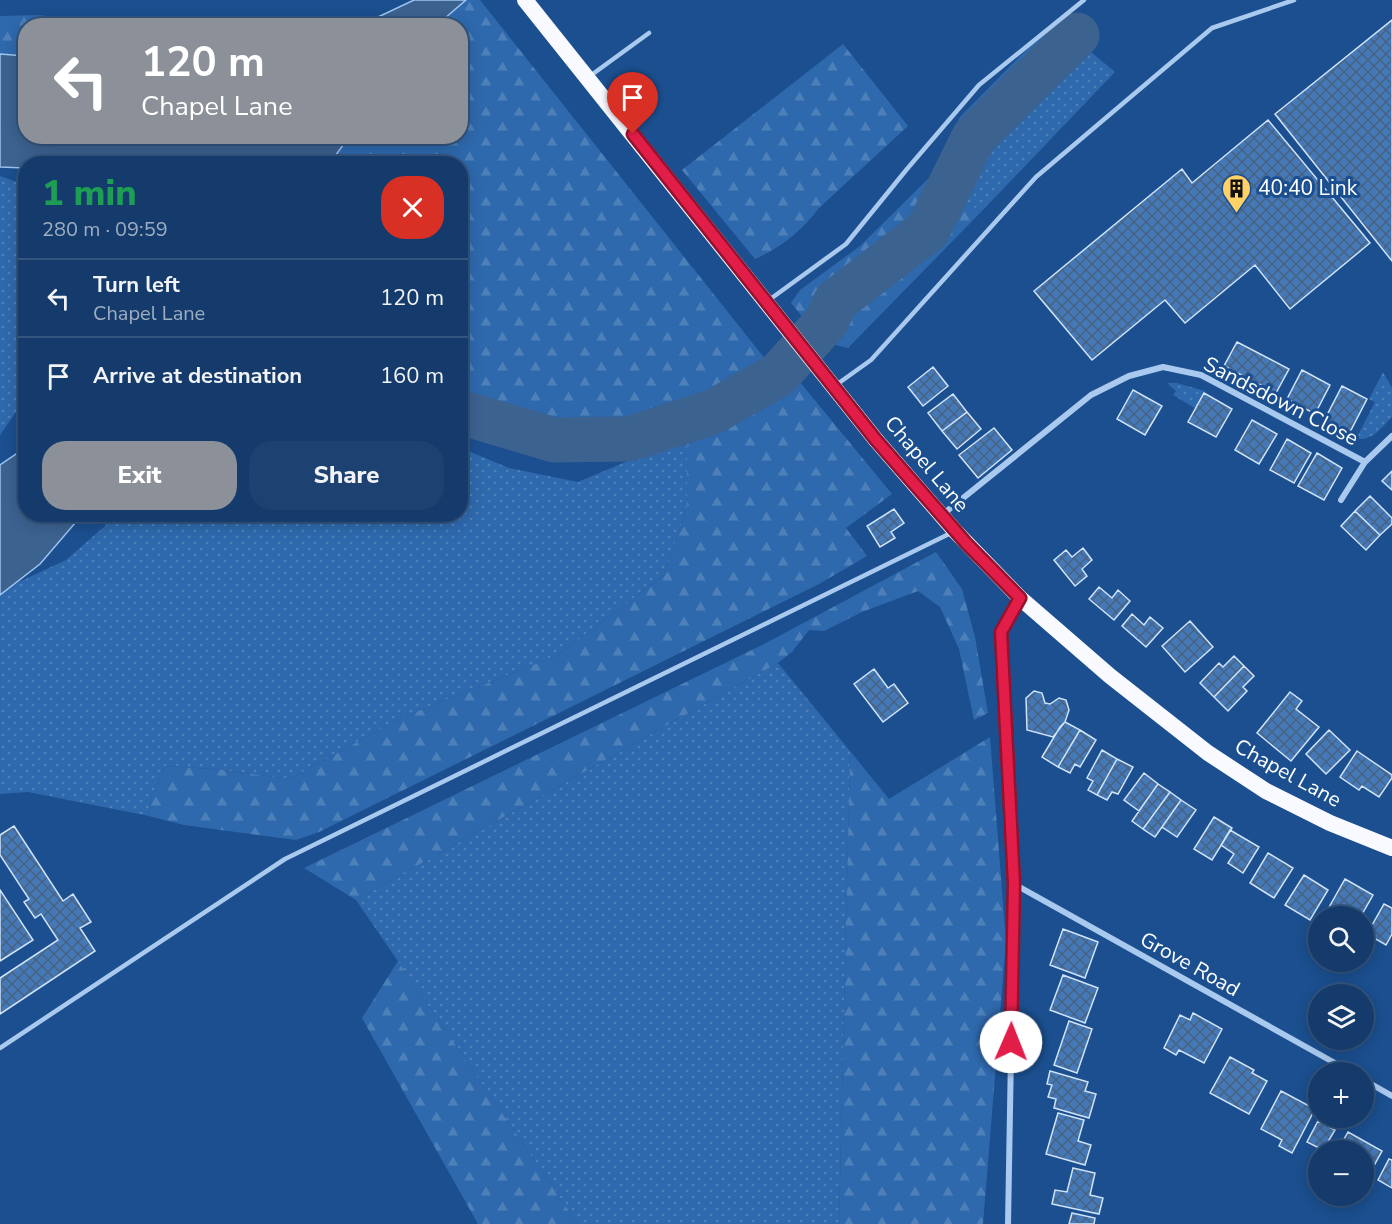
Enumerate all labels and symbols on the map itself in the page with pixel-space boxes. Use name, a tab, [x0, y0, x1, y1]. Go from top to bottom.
pin	[607, 72, 658, 134]
building icon: 40:40 Link	[1221, 172, 1253, 214]
place label: 40:40 Link	[1258, 174, 1358, 202]
street label: Sandsdown Close	[1199, 350, 1363, 452]
street label: Chapel Lane	[878, 410, 976, 518]
street label: Chapel Lane	[1230, 732, 1346, 814]
street label: Grove Road	[1135, 925, 1245, 1003]
position arrow	[979, 1010, 1043, 1074]

